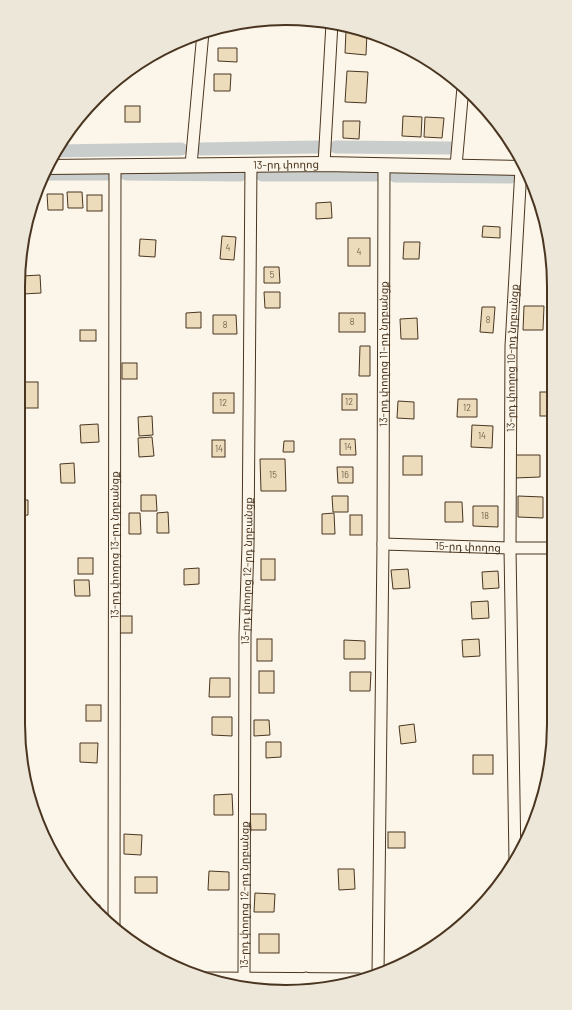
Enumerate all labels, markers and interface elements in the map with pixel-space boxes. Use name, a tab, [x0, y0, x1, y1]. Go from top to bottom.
street label: 13-րդ փողոց	[253, 157, 319, 172]
house number: 4	[226, 242, 231, 253]
house number: 4	[357, 246, 362, 257]
house number: 5	[270, 269, 275, 280]
street label: 13-րդ փողոց 11-րդ նրբանցք	[376, 281, 391, 427]
street label: 13-րդ փողոց 10-րդ նրբանցք	[504, 284, 521, 432]
house number: 8	[486, 314, 491, 325]
house number: 8	[350, 316, 355, 327]
house number: 8	[223, 319, 228, 330]
house number: 12	[345, 396, 353, 407]
house number: 12	[219, 397, 227, 408]
house number: 12	[463, 402, 471, 413]
house number: 14	[478, 430, 486, 441]
house number: 14	[344, 441, 352, 452]
house number: 14	[215, 443, 223, 454]
house number: 15	[269, 469, 277, 480]
house number: 16	[341, 469, 349, 480]
street label: 13-րդ փողոց 13-րդ նրբանցք	[107, 471, 122, 619]
street label: 13-րդ փողոց 12-րդ նրբանցք	[238, 497, 255, 645]
house number: 18	[481, 510, 489, 521]
street label: 15-րդ փողոց	[435, 539, 501, 555]
street label: 13-րդ փողոց 12-րդ նրբանցք	[237, 821, 251, 969]

